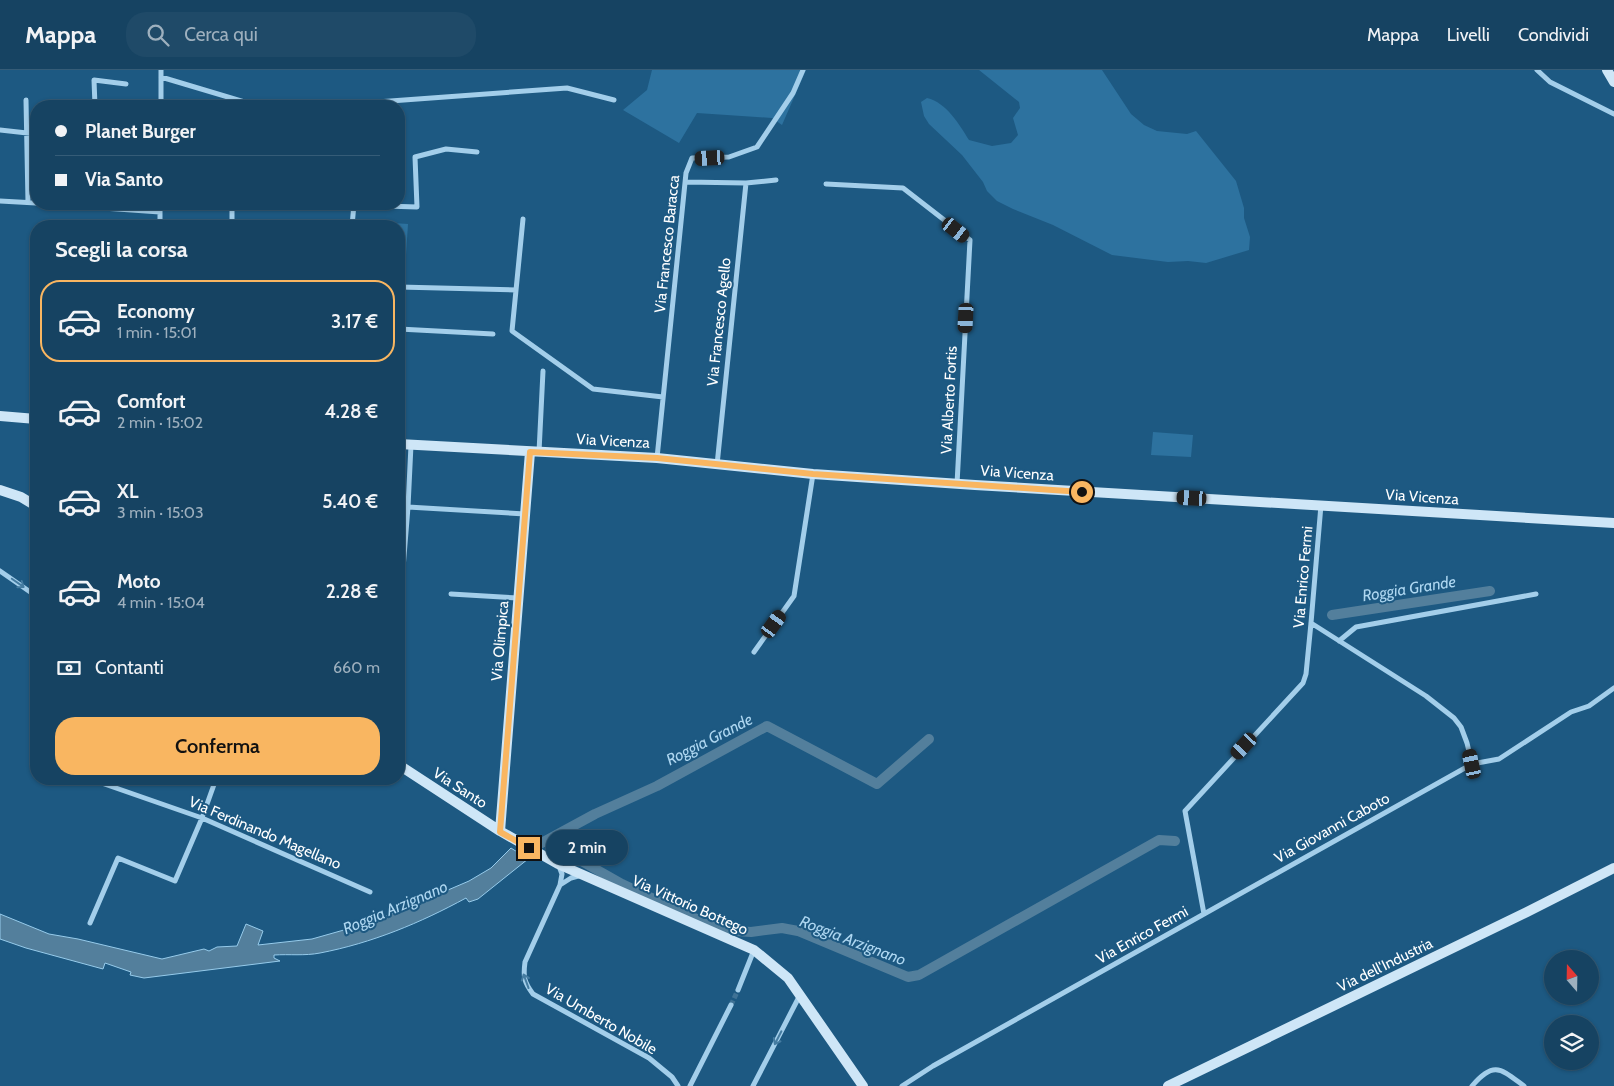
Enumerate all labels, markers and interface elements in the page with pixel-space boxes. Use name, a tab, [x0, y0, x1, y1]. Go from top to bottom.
search box	[126, 12, 476, 57]
text: Mappa	[25, 20, 96, 49]
icon: search	[144, 21, 172, 49]
text: Cerca qui	[184, 23, 258, 46]
text: Mappa	[1367, 24, 1419, 46]
text: Livelli	[1447, 24, 1490, 46]
text: Condividi	[1518, 24, 1589, 46]
text: Planet Burger	[85, 120, 196, 143]
car	[694, 150, 725, 166]
text: Via Santo	[85, 168, 163, 191]
street label: Via Francesco Baracca	[651, 173, 683, 314]
car	[939, 215, 972, 245]
text: Scegli la corsa	[55, 236, 188, 263]
street label: Via Francesco Agello	[703, 257, 735, 387]
icon: car	[57, 299, 102, 344]
text: Economy	[117, 300, 195, 323]
car	[957, 303, 974, 333]
text: 3.17 €	[331, 310, 378, 333]
text: 1 min · 15:01	[117, 323, 197, 342]
street label: Via Alberto Fortis	[937, 345, 961, 455]
icon: car	[57, 389, 102, 434]
text: Comfort	[117, 390, 186, 413]
text: 4.28 €	[324, 400, 378, 423]
text: 2 min · 15:02	[117, 413, 203, 432]
street label: Via Vicenza	[576, 430, 651, 452]
street label: Via Vicenza	[980, 461, 1055, 485]
icon: car	[57, 479, 102, 524]
text: XL	[117, 480, 138, 503]
route start	[1071, 481, 1093, 503]
street label: Via Vicenza	[1385, 485, 1460, 509]
text: 5.40 €	[322, 490, 378, 513]
car	[1176, 490, 1207, 506]
text: 3 min · 15:03	[117, 503, 204, 522]
street label: Via Enrico Fermi	[1290, 525, 1316, 629]
icon: car	[57, 569, 102, 614]
text: Moto	[117, 570, 161, 593]
water label: Roggia Grande	[1361, 572, 1457, 605]
one-way arrow	[11, 578, 25, 588]
text: 2.28 €	[326, 580, 378, 603]
text: 4 min · 15:04	[117, 593, 205, 612]
street label: Via Olimpica	[488, 599, 513, 682]
car	[759, 607, 788, 641]
icon: cash	[55, 654, 83, 682]
text: Contanti	[95, 656, 164, 679]
text: 660 m	[333, 658, 380, 677]
water label: Roggia Grande	[663, 710, 756, 769]
button: Conferma	[55, 717, 380, 775]
car	[1228, 730, 1259, 762]
car	[1461, 748, 1482, 780]
street label: Via Santo	[429, 764, 491, 812]
street label: Via Giovanni Caboto	[1271, 789, 1393, 867]
street label: Via Ferdinando Magellano	[186, 793, 344, 873]
callout: 2 min	[546, 830, 629, 866]
route end	[518, 837, 540, 859]
text: 2 min	[568, 838, 606, 857]
street label: Via Vittorio Bottego	[629, 871, 751, 939]
water label: Roggia Arzignano	[340, 877, 451, 938]
street label: Via Enrico Fermi	[1093, 902, 1191, 968]
water label: Roggia Arzignano	[797, 912, 909, 969]
street label: Via dell'Industria	[1334, 934, 1436, 996]
north arrow	[1544, 950, 1599, 1005]
map controls	[1544, 950, 1599, 1070]
one-way arrow	[521, 973, 530, 989]
street label: Via Umberto Nobile	[542, 980, 660, 1058]
button: layers	[1544, 1015, 1599, 1070]
one-way arrow	[773, 1030, 782, 1045]

